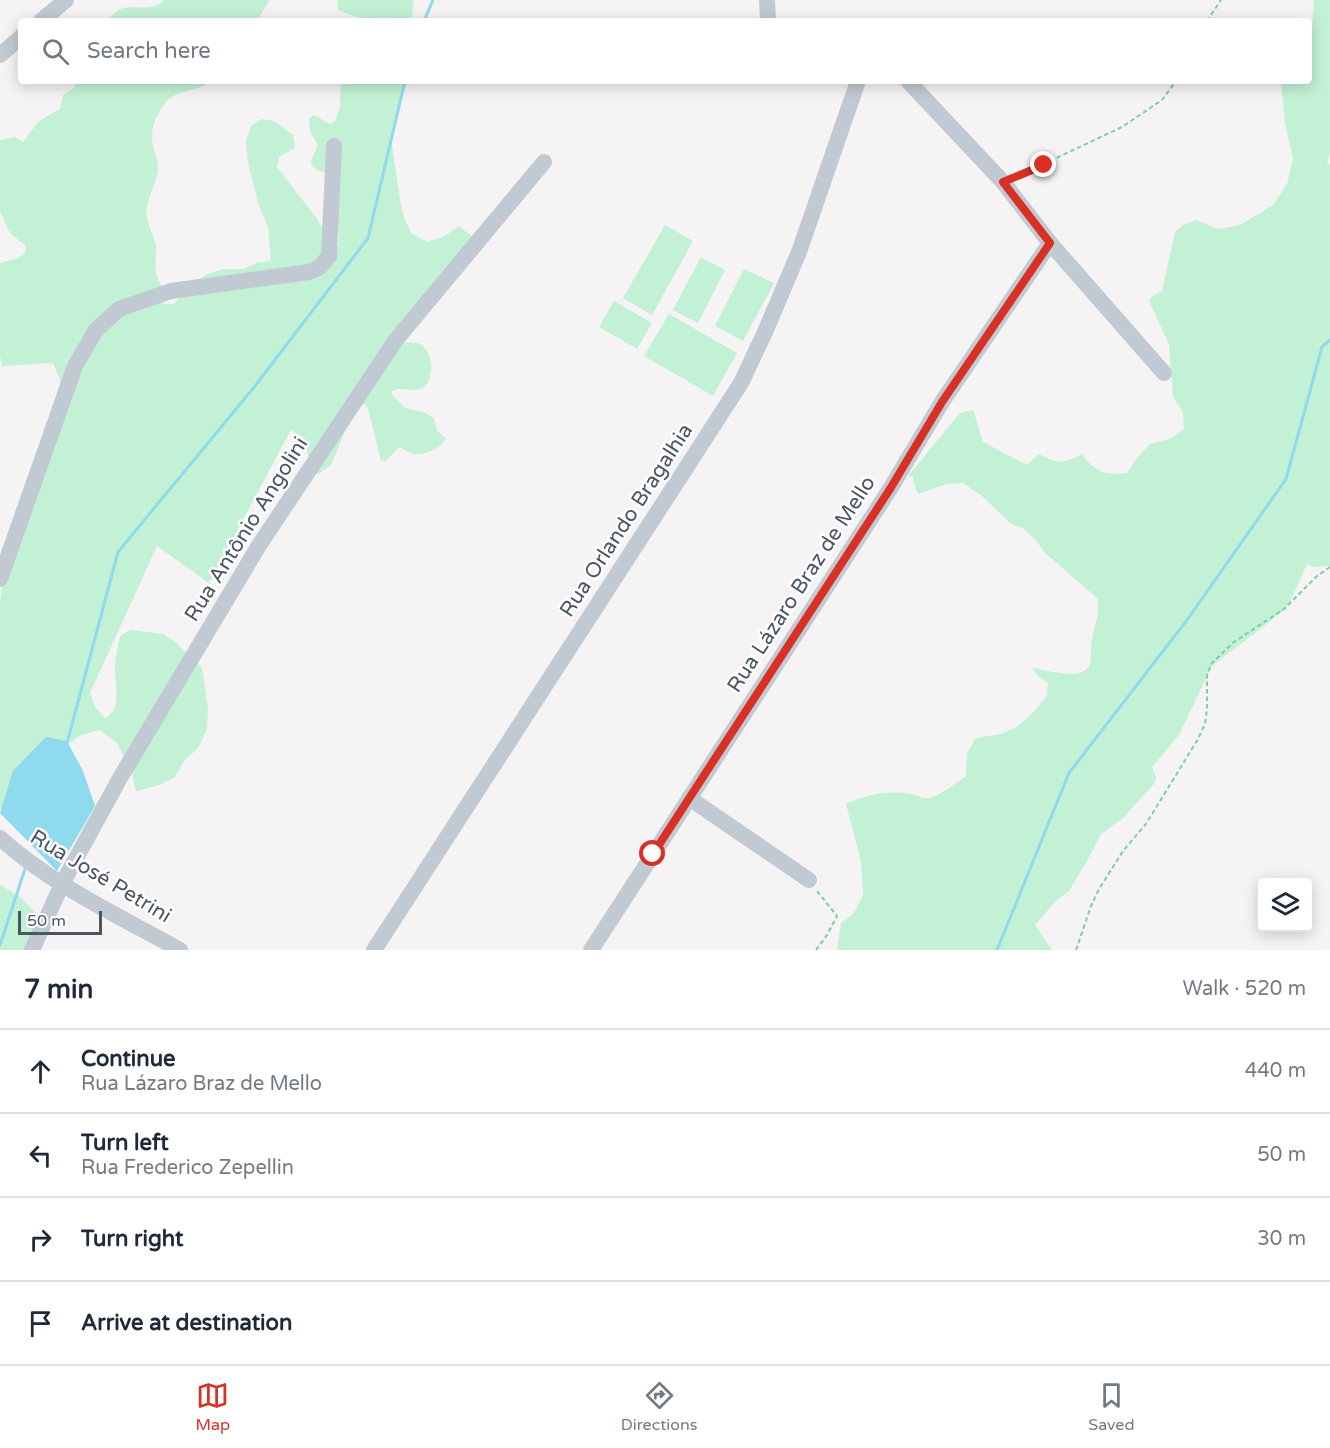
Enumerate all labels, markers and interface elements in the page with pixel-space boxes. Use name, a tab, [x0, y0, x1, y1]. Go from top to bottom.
search box	[18, 18, 1312, 84]
icon: search	[39, 35, 72, 68]
text: Search here	[87, 38, 211, 64]
route end	[1030, 151, 1056, 177]
street label: Rua Orlando Bragalhia	[555, 419, 698, 622]
street label: Rua Antônio Angolini	[179, 432, 313, 626]
street label: Rua Lázaro Braz de Mello	[722, 471, 881, 697]
street label: Rua José Petrini	[26, 825, 176, 928]
route start	[639, 840, 665, 866]
map controls	[1258, 878, 1312, 932]
button: layers	[1258, 878, 1312, 932]
scale bar	[18, 908, 102, 936]
text: 50 m	[27, 911, 66, 931]
text: 7 min	[24, 974, 93, 1005]
text: Walk · 520 m	[1183, 977, 1306, 1001]
text: Continue	[81, 1046, 176, 1072]
icon: ahead	[24, 1055, 57, 1088]
text: 440 m	[1245, 1059, 1306, 1083]
text: Rua Lázaro Braz de Mello	[81, 1072, 322, 1096]
text: Turn left	[81, 1130, 169, 1156]
icon: left	[24, 1139, 57, 1172]
text: 50 m	[1257, 1143, 1306, 1167]
text: Rua Frederico Zepellin	[81, 1156, 294, 1180]
icon: right	[24, 1223, 57, 1256]
text: Turn right	[81, 1226, 183, 1252]
text: 30 m	[1257, 1227, 1306, 1251]
icon: arrive	[24, 1307, 57, 1340]
text: Arrive at destination	[81, 1310, 292, 1336]
tab: Map	[195, 1379, 230, 1435]
tab: Directions	[621, 1379, 697, 1435]
tab: Saved	[1088, 1379, 1135, 1435]

